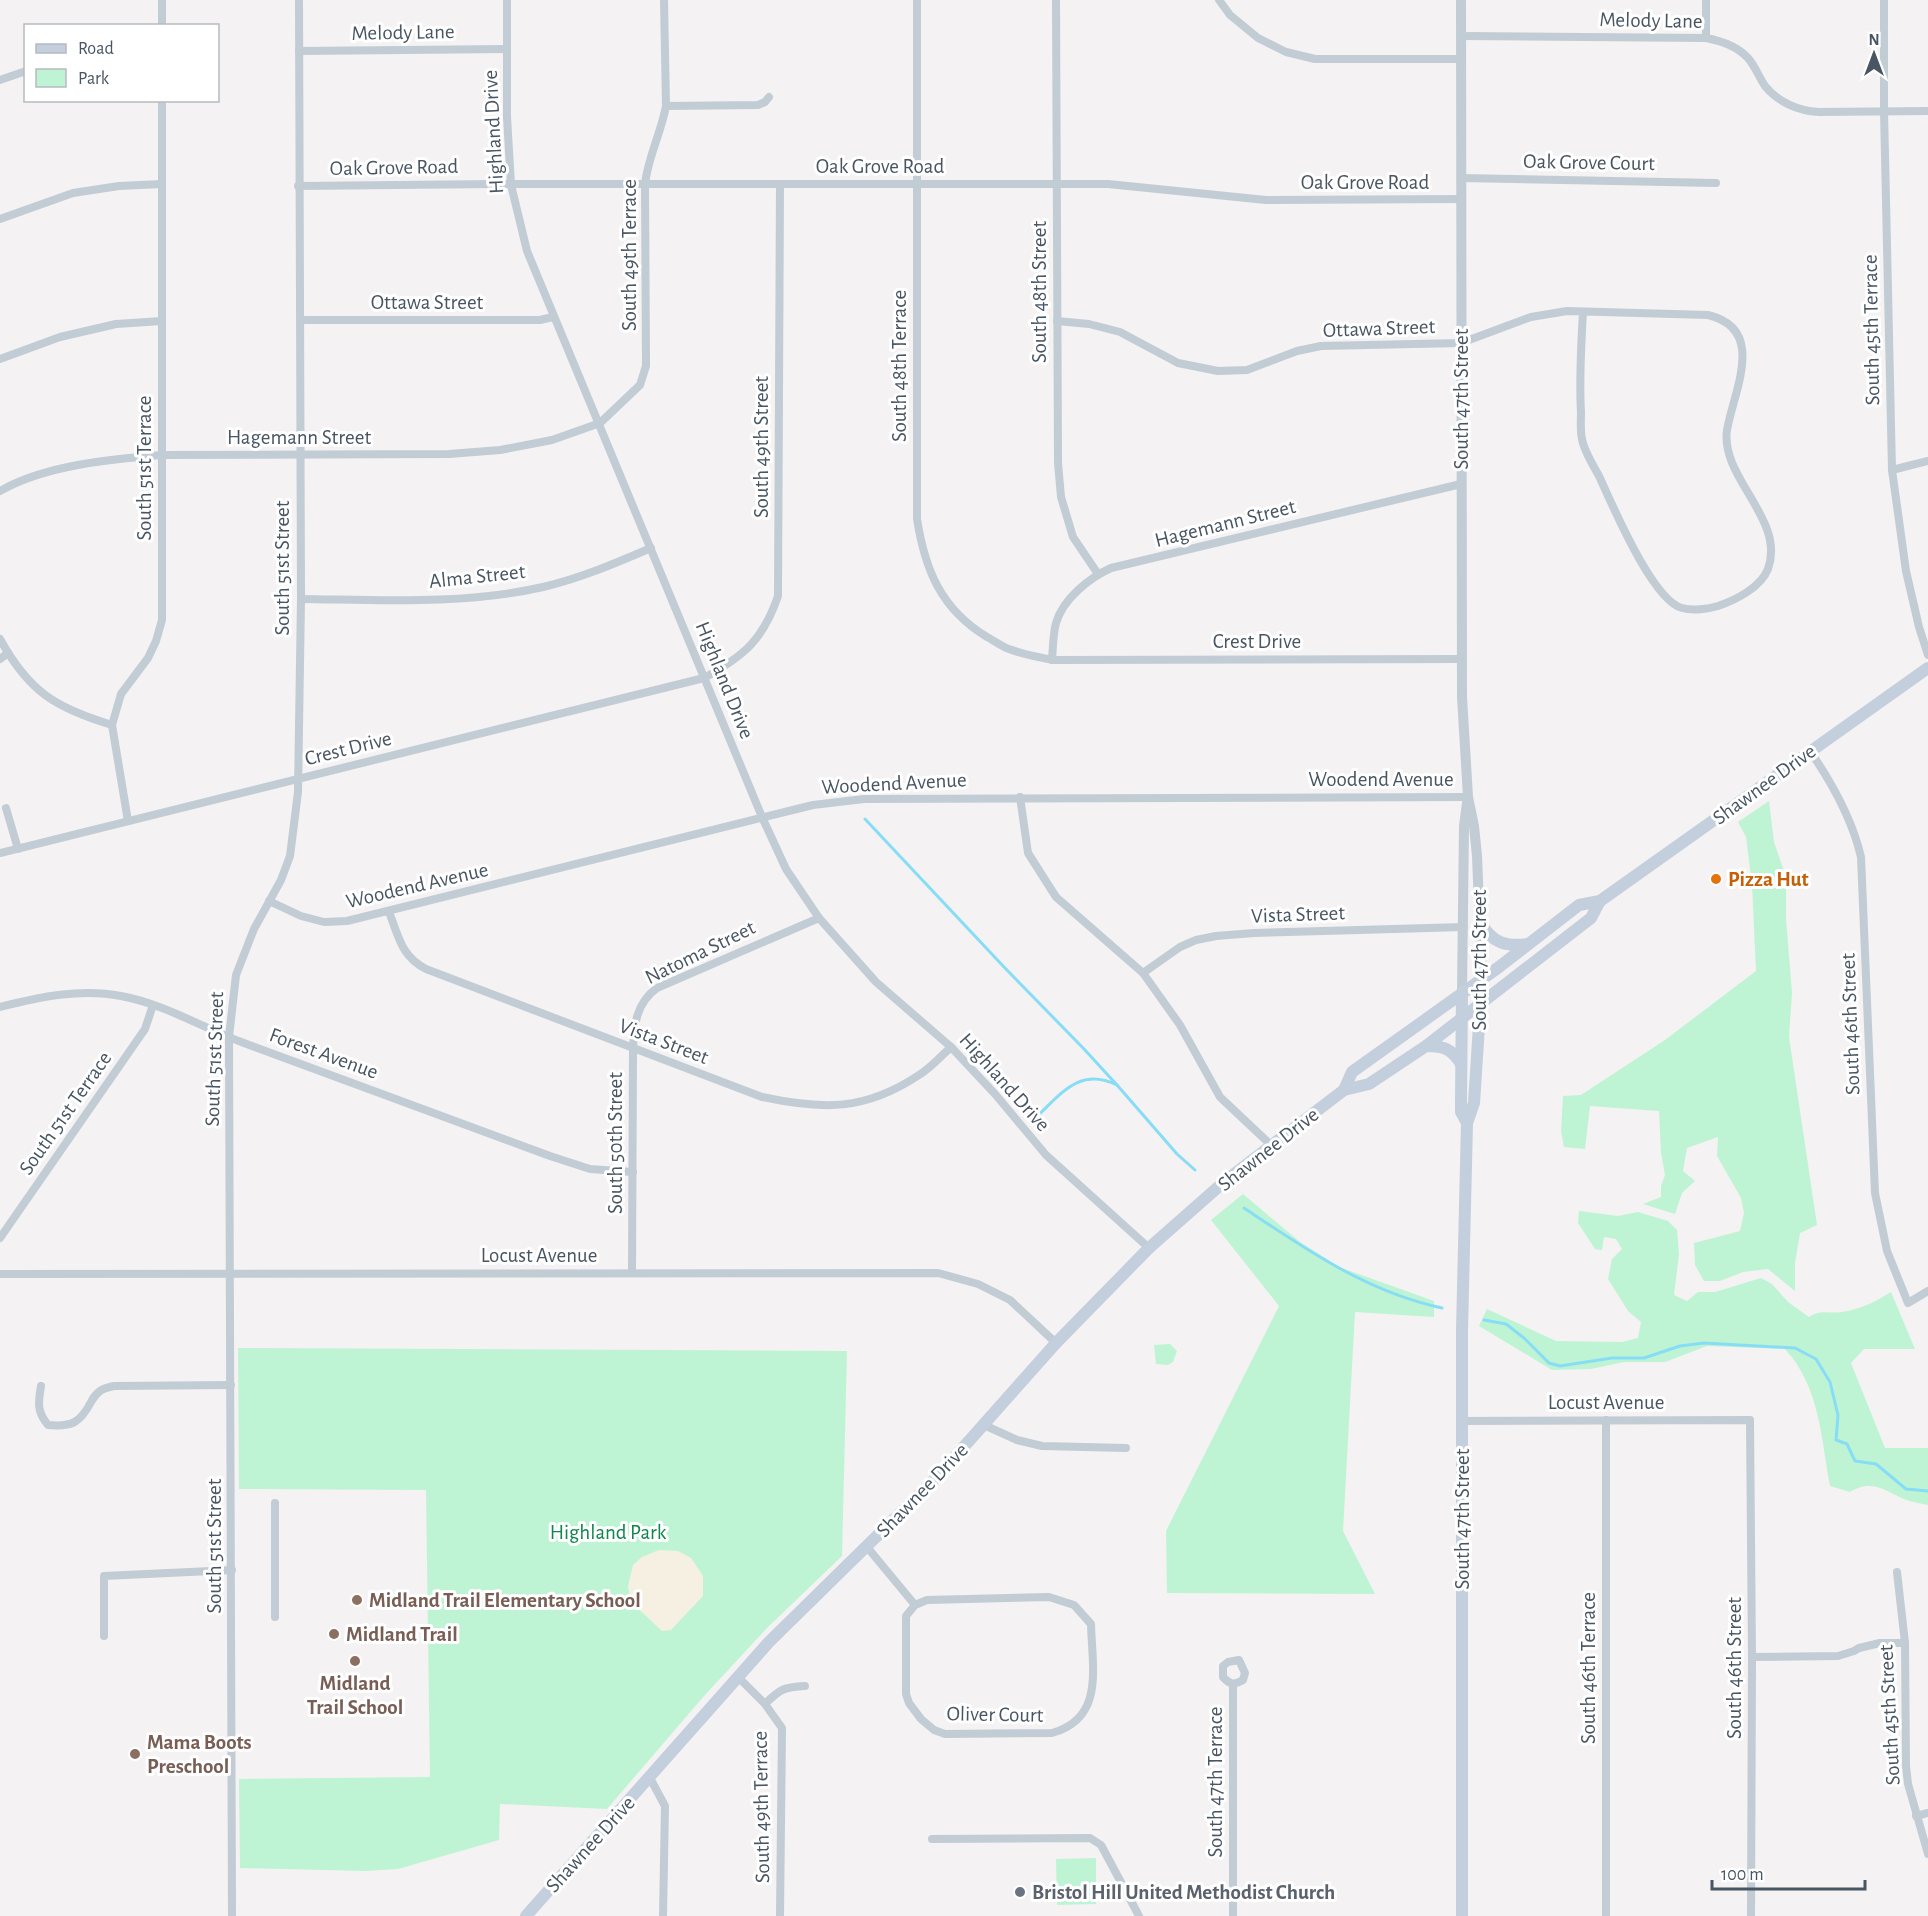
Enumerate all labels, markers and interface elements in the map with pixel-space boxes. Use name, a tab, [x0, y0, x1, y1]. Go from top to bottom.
street label: Melody Lane	[1599, 9, 1703, 32]
street label: Melody Lane	[351, 21, 455, 44]
legend	[24, 24, 219, 102]
north arrow	[1844, 24, 1904, 84]
text: N	[1868, 32, 1880, 48]
text: Road	[78, 40, 114, 58]
street label: Highland Drive	[480, 69, 507, 195]
text: Park	[78, 70, 110, 88]
street label: Oak Grove Court	[1523, 151, 1655, 174]
street label: Oak Grove Road	[330, 156, 459, 179]
street label: Oak Grove Road	[816, 156, 944, 177]
street label: Oak Grove Road	[1301, 172, 1429, 193]
street label: South 49th Terrace	[619, 179, 640, 331]
street label: South 48th Street	[1029, 221, 1050, 363]
street label: South 45th Terrace	[1860, 254, 1883, 406]
street label: South 48th Terrace	[889, 290, 910, 442]
street label: Ottawa Street	[371, 292, 484, 313]
street label: Ottawa Street	[1322, 316, 1436, 341]
street label: South 47th Street	[1451, 328, 1472, 469]
street label: South 49th Street	[751, 376, 772, 518]
street label: South 51st Terrace	[134, 396, 155, 540]
street label: Hagemann Street	[227, 427, 371, 448]
street label: Hagemann Street	[1153, 496, 1298, 551]
street label: South 51st Street	[272, 500, 293, 635]
street label: Alma Street	[428, 561, 527, 592]
street label: Highland Drive	[692, 619, 758, 742]
street label: Crest Drive	[1213, 631, 1301, 652]
street label: Crest Drive	[303, 728, 394, 769]
street label: Shawnee Drive	[1709, 740, 1820, 829]
street label: Woodend Avenue	[821, 769, 967, 798]
street label: Woodend Avenue	[1308, 769, 1454, 790]
street label: Woodend Avenue	[344, 859, 490, 912]
place label: Pizza Hut	[1728, 869, 1809, 890]
marker: Pizza Hut	[1709, 872, 1723, 886]
street label: South 47th Street	[1469, 889, 1490, 1030]
street label: Vista Street	[1251, 902, 1346, 927]
street label: Natoma Street	[642, 917, 759, 988]
street label: South 46th Street	[1838, 952, 1863, 1095]
street label: South 51st Street	[202, 991, 227, 1127]
street label: Vista Street	[616, 1015, 712, 1068]
street label: Forest Avenue	[267, 1024, 381, 1083]
street label: Highland Drive	[955, 1029, 1054, 1135]
street label: South 51st Terrace	[15, 1048, 116, 1179]
street label: South 50th Street	[605, 1072, 626, 1214]
street label: Shawnee Drive	[1214, 1104, 1323, 1195]
street label: Locust Avenue	[481, 1245, 597, 1266]
street label: Locust Avenue	[1548, 1392, 1664, 1413]
street label: Shawnee Drive	[873, 1439, 972, 1541]
street label: South 47th Street	[1452, 1448, 1473, 1589]
street label: South 51st Street	[204, 1478, 225, 1613]
park label: Highland Park	[550, 1522, 667, 1543]
place label: Midland Trail Elementary School	[369, 1590, 641, 1611]
street label: South 46th Terrace	[1578, 1592, 1599, 1744]
marker: Midland Trail Elementary School	[350, 1593, 364, 1607]
street label: South 46th Street	[1724, 1597, 1745, 1739]
place label: Midland Trail	[346, 1624, 458, 1645]
marker: Midland Trail	[327, 1627, 341, 1641]
street label: South 45th Street	[1875, 1644, 1904, 1786]
marker: Midland Trail School	[348, 1654, 362, 1668]
place label: Midland Trail School	[307, 1673, 403, 1718]
street label: Oliver Court	[946, 1703, 1044, 1726]
street label: South 47th Terrace	[1205, 1707, 1226, 1857]
street label: South 49th Terrace	[750, 1731, 773, 1883]
place label: Mama Boots Preschool	[147, 1732, 252, 1777]
marker: Mama Boots Preschool	[128, 1747, 142, 1761]
street label: Shawnee Drive	[542, 1792, 639, 1897]
scale bar	[1712, 1853, 1865, 1891]
text: 100 m	[1721, 1866, 1764, 1884]
place label: Bristol Hill United Methodist Church	[1032, 1882, 1335, 1903]
marker: Bristol Hill United Methodist Church	[1013, 1885, 1027, 1899]

